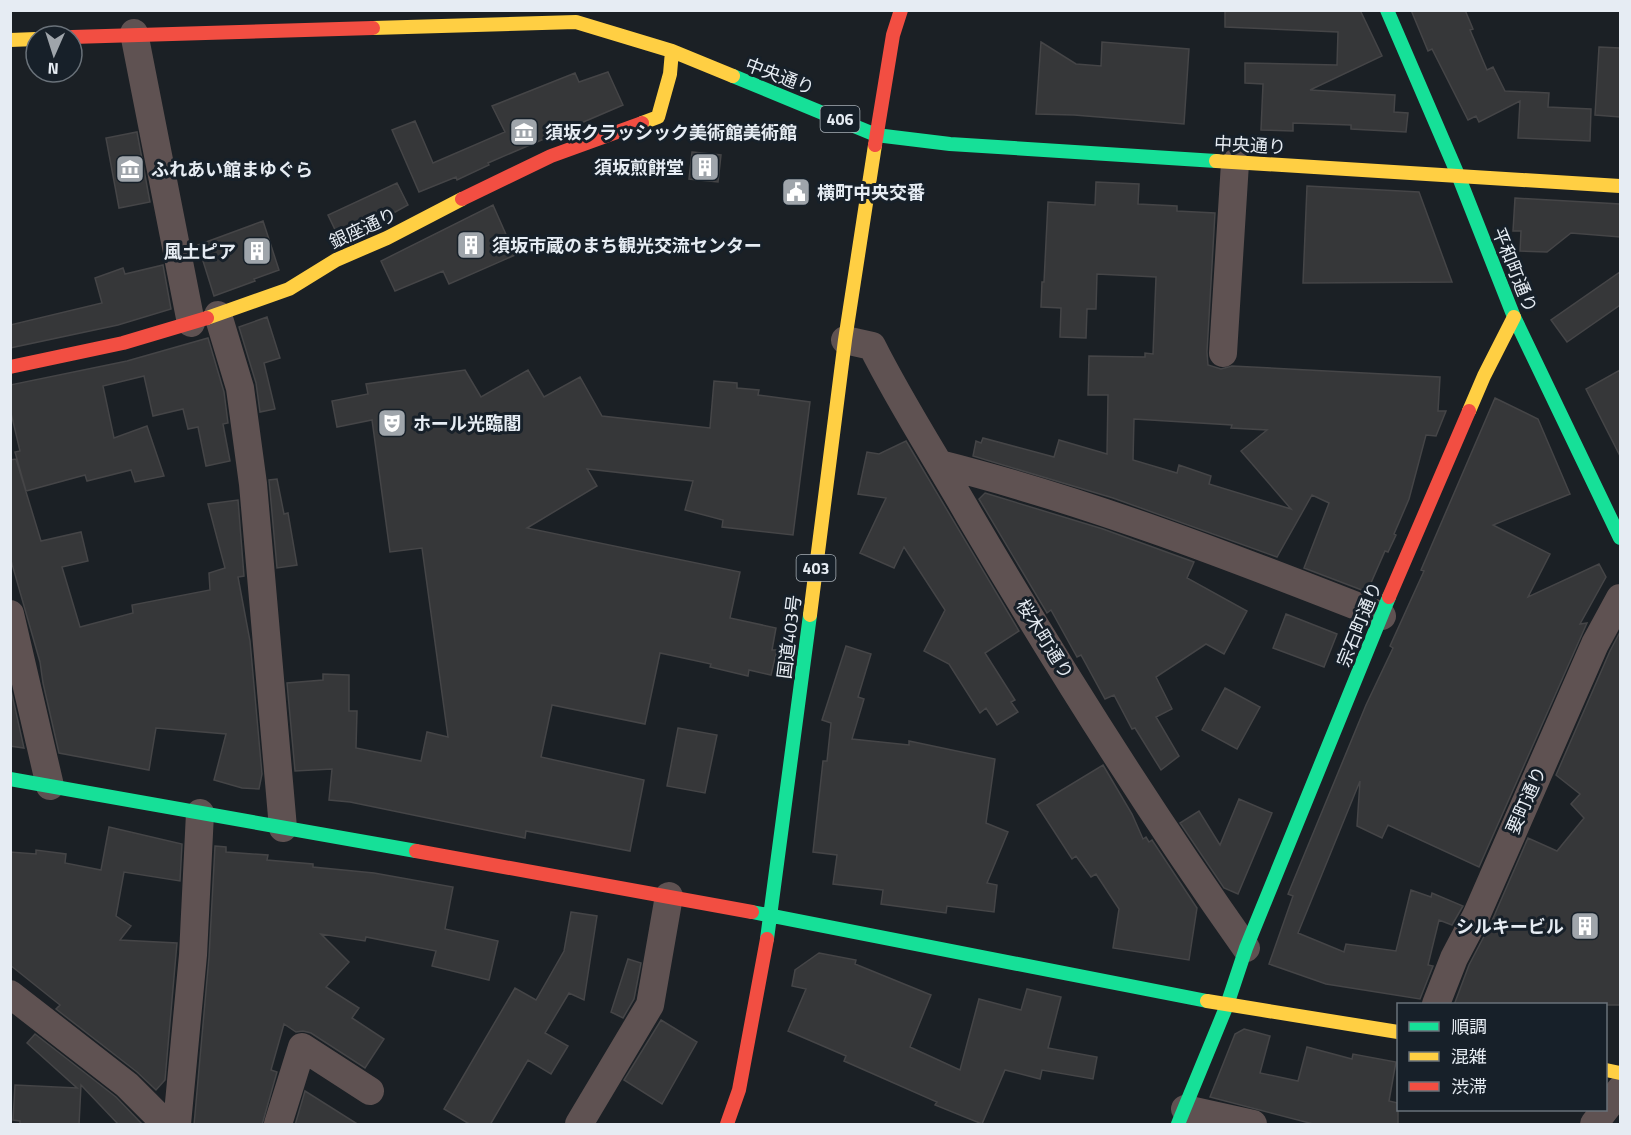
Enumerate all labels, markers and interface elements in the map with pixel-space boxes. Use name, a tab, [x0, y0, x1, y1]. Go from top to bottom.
north arrow	[24, 24, 84, 84]
street label: 中央通り	[742, 50, 818, 102]
text: N	[47, 57, 59, 81]
road number: 406	[820, 106, 860, 132]
museum icon: 須坂クラッシック美術館美術館	[508, 116, 540, 148]
place label: 須坂クラッシック美術館美術館	[545, 119, 797, 146]
street label: 中央通り	[1213, 130, 1287, 160]
building icon: 須坂煎餅堂	[689, 151, 721, 183]
museum icon: ふれあい館まゆぐら	[114, 153, 146, 185]
place label: 須坂煎餅堂	[594, 154, 684, 181]
place label: ふれあい館まゆぐら	[151, 156, 313, 183]
public building icon: 横町中央交番	[780, 176, 812, 208]
place label: 横町中央交番	[817, 179, 925, 206]
street label: 銀座通り	[325, 201, 401, 255]
street label: 平和町通り	[1486, 223, 1544, 317]
building icon: 須坂市蔵のまち観光交流センター	[455, 229, 487, 261]
place label: 須坂市蔵のまち観光交流センター	[492, 232, 762, 259]
building icon: 風土ピア	[241, 235, 273, 267]
place label: 風土ピア	[164, 238, 236, 265]
theatre icon: ホール光臨閣	[376, 407, 408, 439]
place label: ホール光臨閣	[413, 410, 521, 437]
road number: 403	[796, 555, 836, 581]
street label: 宗石町通り	[1330, 577, 1388, 671]
street label: 国道403号	[770, 594, 808, 680]
street label: 桜木町通り	[1010, 594, 1080, 684]
street label: 要町通り	[1499, 762, 1553, 838]
building icon: シルキービル	[1569, 910, 1601, 942]
place label: シルキービル	[1456, 913, 1564, 940]
legend	[1397, 1003, 1607, 1111]
text: 順調	[1451, 1013, 1487, 1040]
text: 混雑	[1451, 1043, 1487, 1070]
text: 渋滞	[1451, 1073, 1487, 1100]

